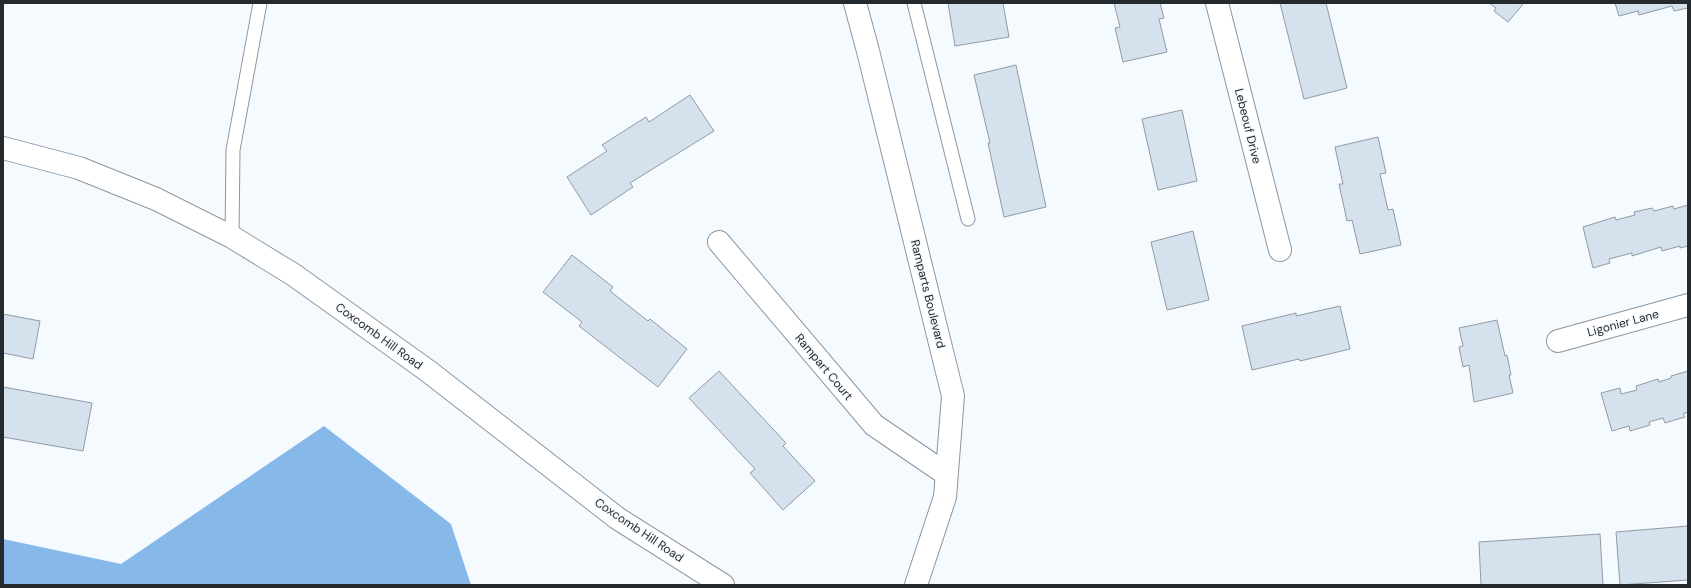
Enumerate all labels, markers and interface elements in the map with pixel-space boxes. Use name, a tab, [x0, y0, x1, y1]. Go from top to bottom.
street label: Lebeouf Drive	[1231, 87, 1265, 165]
street label: Ramparts Boulevard	[907, 238, 949, 350]
street label: Coxcomb Hill Road	[332, 299, 426, 373]
street label: Ligonier Lane	[1585, 306, 1661, 340]
street label: Rampart Court	[791, 330, 857, 404]
street label: Coxcomb Hill Road	[591, 494, 687, 566]

